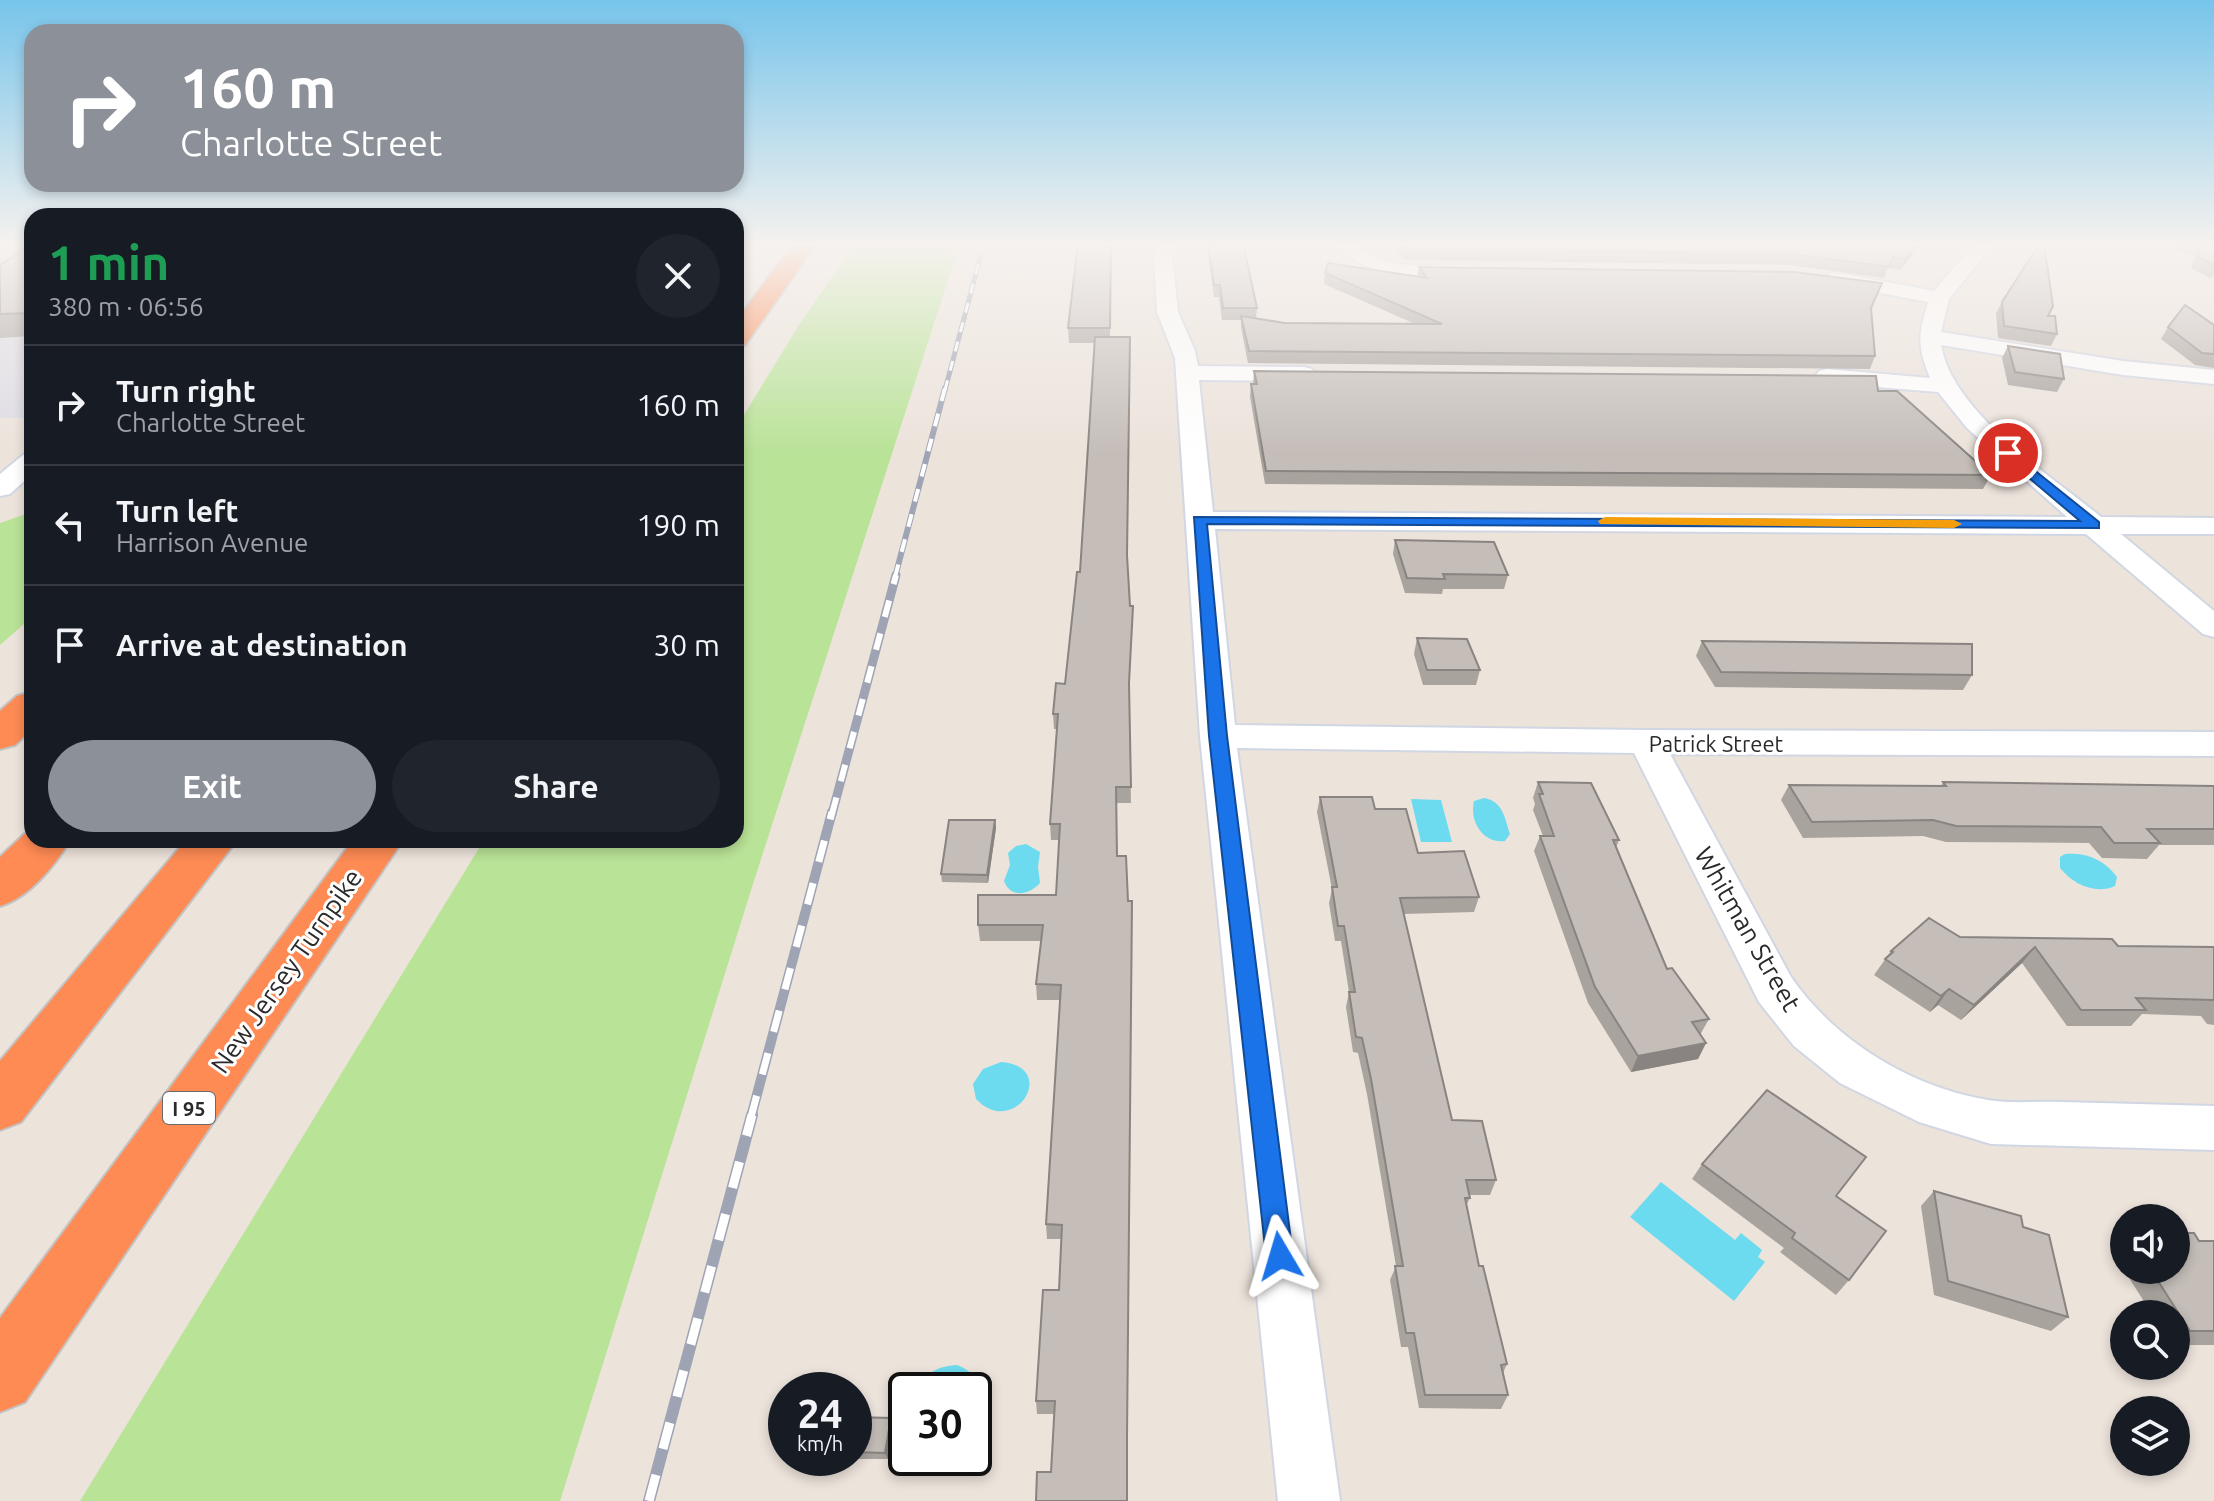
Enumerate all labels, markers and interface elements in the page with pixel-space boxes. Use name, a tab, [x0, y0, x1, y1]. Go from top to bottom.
icon: right	[48, 56, 152, 160]
text: 160 m	[180, 56, 336, 119]
text: Charlotte Street	[180, 122, 442, 163]
button: close	[636, 234, 720, 318]
text: 1 min	[48, 235, 169, 289]
text: 380 m · 06:56	[48, 292, 204, 321]
text: Turn right	[116, 374, 256, 408]
icon: right	[48, 383, 92, 427]
text: 160 m	[636, 388, 720, 422]
text: Charlotte Street	[116, 408, 305, 437]
pin	[1974, 419, 2042, 487]
icon: arrive	[1986, 431, 2030, 475]
text: Turn left	[116, 494, 238, 528]
icon: left	[48, 503, 92, 547]
text: 190 m	[636, 508, 720, 542]
text: Harrison Avenue	[116, 528, 308, 557]
icon: arrive	[48, 623, 92, 667]
text: Arrive at destination	[116, 628, 408, 662]
text: 30 m	[653, 628, 720, 662]
street label: Patrick Street	[1649, 731, 1784, 756]
button: Exit	[48, 740, 376, 832]
button: Share	[392, 740, 720, 832]
street label: Whitman Street	[1689, 842, 1807, 1016]
street label: New Jersey Turnpike	[205, 864, 367, 1078]
road number: I 95	[163, 1092, 215, 1124]
map controls	[2110, 1204, 2190, 1476]
button: sound	[2110, 1204, 2190, 1284]
position arrow	[1238, 1214, 1322, 1298]
button: search	[2110, 1300, 2190, 1380]
speed limit sign: 30	[888, 1372, 992, 1476]
text: 24	[797, 1391, 843, 1436]
button: layers	[2110, 1396, 2190, 1476]
text: km/h	[797, 1432, 843, 1455]

